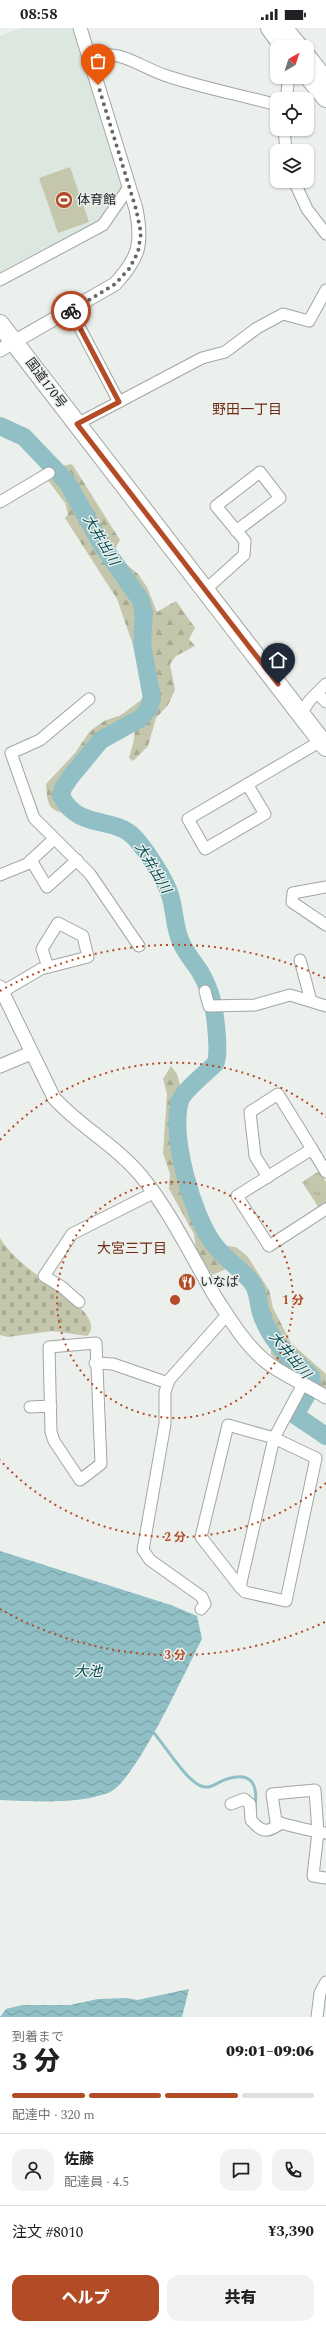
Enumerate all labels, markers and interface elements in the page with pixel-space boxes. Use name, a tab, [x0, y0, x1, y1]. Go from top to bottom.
text: 08:58	[20, 3, 58, 26]
north arrow	[270, 40, 314, 84]
map controls	[270, 40, 314, 188]
pin	[81, 44, 115, 85]
icon: bag	[87, 50, 109, 72]
button: locate	[270, 92, 314, 136]
button: layers	[270, 144, 314, 188]
sports icon: 体育館	[54, 190, 74, 210]
place label: 体育館	[77, 190, 116, 210]
courier	[51, 291, 91, 331]
icon: bike	[60, 300, 82, 322]
street label: 国道170号	[20, 354, 72, 412]
district label: 野田一丁目	[212, 399, 282, 420]
water label: 大井出川	[78, 511, 125, 571]
pin	[261, 643, 295, 684]
icon: home	[267, 649, 289, 671]
water label: 大井出川	[130, 839, 177, 899]
district label: 大宮三丁目	[97, 1238, 167, 1259]
restaurant icon: いなば	[177, 1272, 197, 1292]
place label: いなば	[200, 1272, 239, 1292]
text: 1 分	[282, 1291, 304, 1310]
centre of rings	[168, 1293, 182, 1307]
water label: 大井出川	[264, 1327, 317, 1385]
text: 2 分	[164, 1528, 186, 1547]
text: 3 分	[164, 1646, 186, 1665]
water label: 大池	[74, 1661, 104, 1682]
text: 到着まで	[12, 2027, 64, 2047]
text: 09:01–09:06	[226, 2040, 314, 2063]
text: 3 分	[12, 2042, 60, 2082]
text: 配達中 · 320 m	[12, 2105, 95, 2125]
text: 佐藤	[64, 2148, 94, 2171]
button: person	[12, 2149, 54, 2191]
button: chat	[220, 2149, 262, 2191]
button: phone	[272, 2149, 314, 2191]
text: 配達員 · 4.5	[64, 2172, 129, 2192]
text: ¥3,390	[268, 2220, 314, 2243]
text: 注文 #8010	[12, 2221, 83, 2244]
button: ヘルプ	[12, 2275, 159, 2321]
button: 共有	[167, 2275, 314, 2321]

